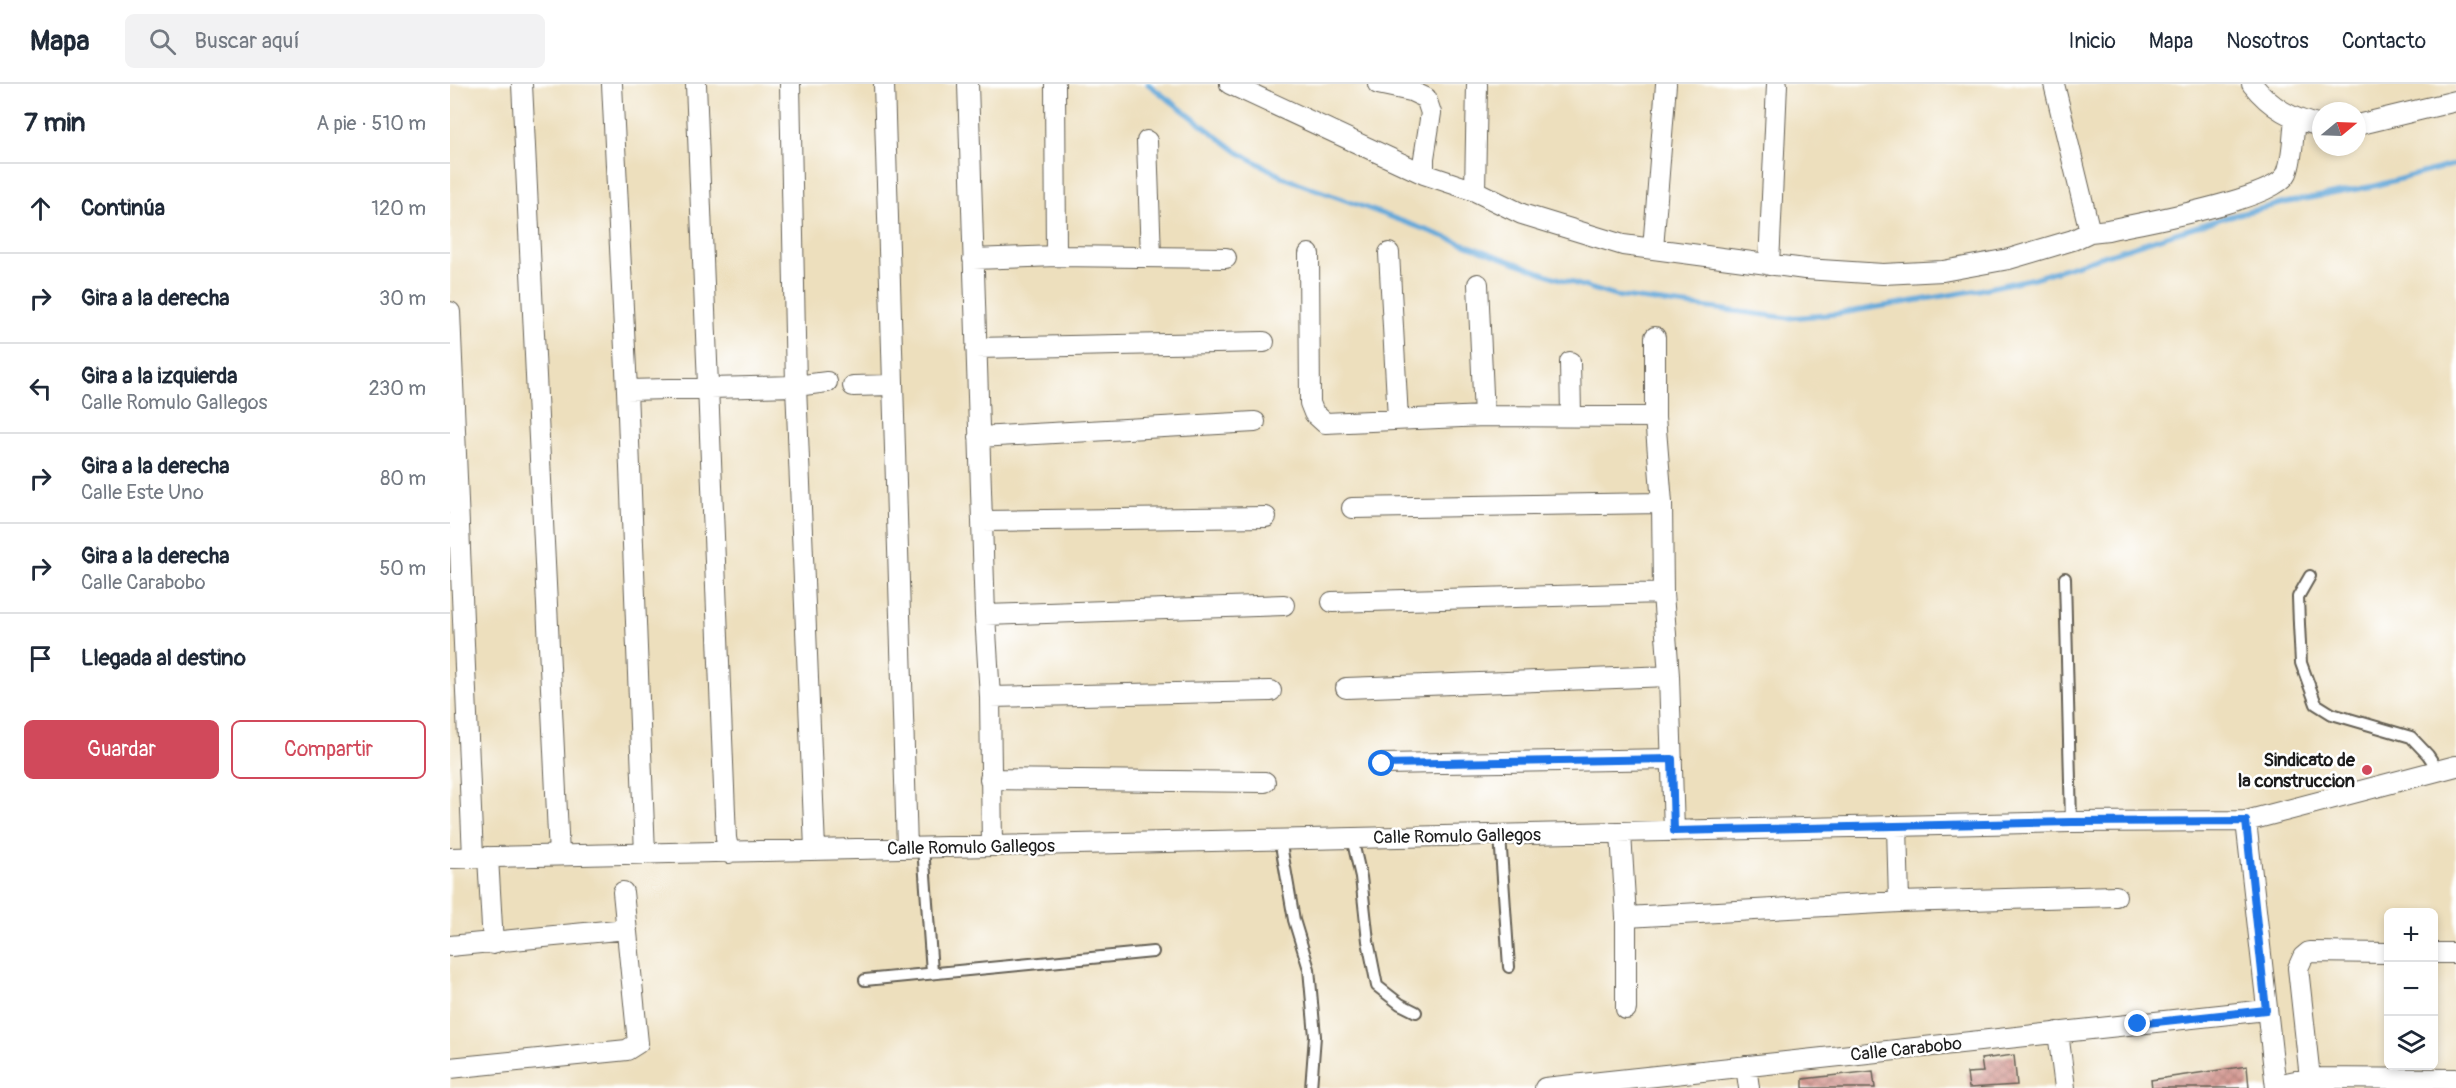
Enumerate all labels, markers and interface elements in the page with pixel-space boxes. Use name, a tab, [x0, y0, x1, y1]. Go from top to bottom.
search box	[125, 14, 545, 68]
text: Mapa	[30, 24, 89, 59]
icon: search	[146, 25, 179, 58]
text: Buscar aquí	[194, 27, 300, 55]
text: Inicio	[2069, 28, 2116, 55]
text: Mapa	[2149, 28, 2193, 55]
text: Nosotros	[2226, 28, 2309, 55]
text: Contacto	[2342, 28, 2426, 55]
north arrow	[2312, 102, 2366, 156]
text: 7 min	[24, 107, 86, 139]
text: A pie · 510 m	[316, 111, 426, 136]
icon: ahead	[24, 192, 57, 225]
text: Continúa	[81, 194, 165, 222]
text: 120 m	[371, 196, 426, 221]
icon: right	[24, 282, 57, 315]
text: Gira a la derecha	[81, 284, 229, 312]
text: 30 m	[379, 286, 426, 311]
text: Gira a la izquierda	[81, 362, 238, 390]
icon: left	[24, 372, 57, 405]
text: 230 m	[369, 376, 426, 401]
text: Calle Romulo Gallegos	[81, 390, 267, 415]
text: Gira a la derecha	[81, 452, 229, 480]
icon: right	[24, 462, 57, 495]
text: 80 m	[380, 466, 426, 491]
text: Calle Este Uno	[81, 480, 204, 505]
text: Gira a la derecha	[81, 542, 229, 570]
icon: right	[24, 552, 57, 585]
text: 50 m	[379, 556, 426, 581]
text: Calle Carabobo	[81, 570, 206, 595]
icon: arrive	[24, 642, 57, 675]
text: Llegada al destino	[81, 644, 246, 672]
button: Guardar	[24, 720, 219, 779]
button: Compartir	[231, 720, 426, 779]
place label: Sindicato de la construccion	[2238, 749, 2356, 793]
route start	[1368, 750, 1394, 776]
marker: Sindicato de la construccion	[2360, 763, 2374, 777]
street label: Calle Romulo Gallegos	[1373, 824, 1541, 849]
street label: Calle Romulo Gallegos	[887, 835, 1055, 860]
map controls	[2384, 908, 2438, 1070]
button: +	[2384, 908, 2438, 962]
button: −	[2384, 962, 2438, 1016]
route end	[2124, 1010, 2150, 1036]
button: layers	[2384, 1016, 2438, 1070]
street label: Calle Carabobo	[1849, 1032, 1963, 1067]

